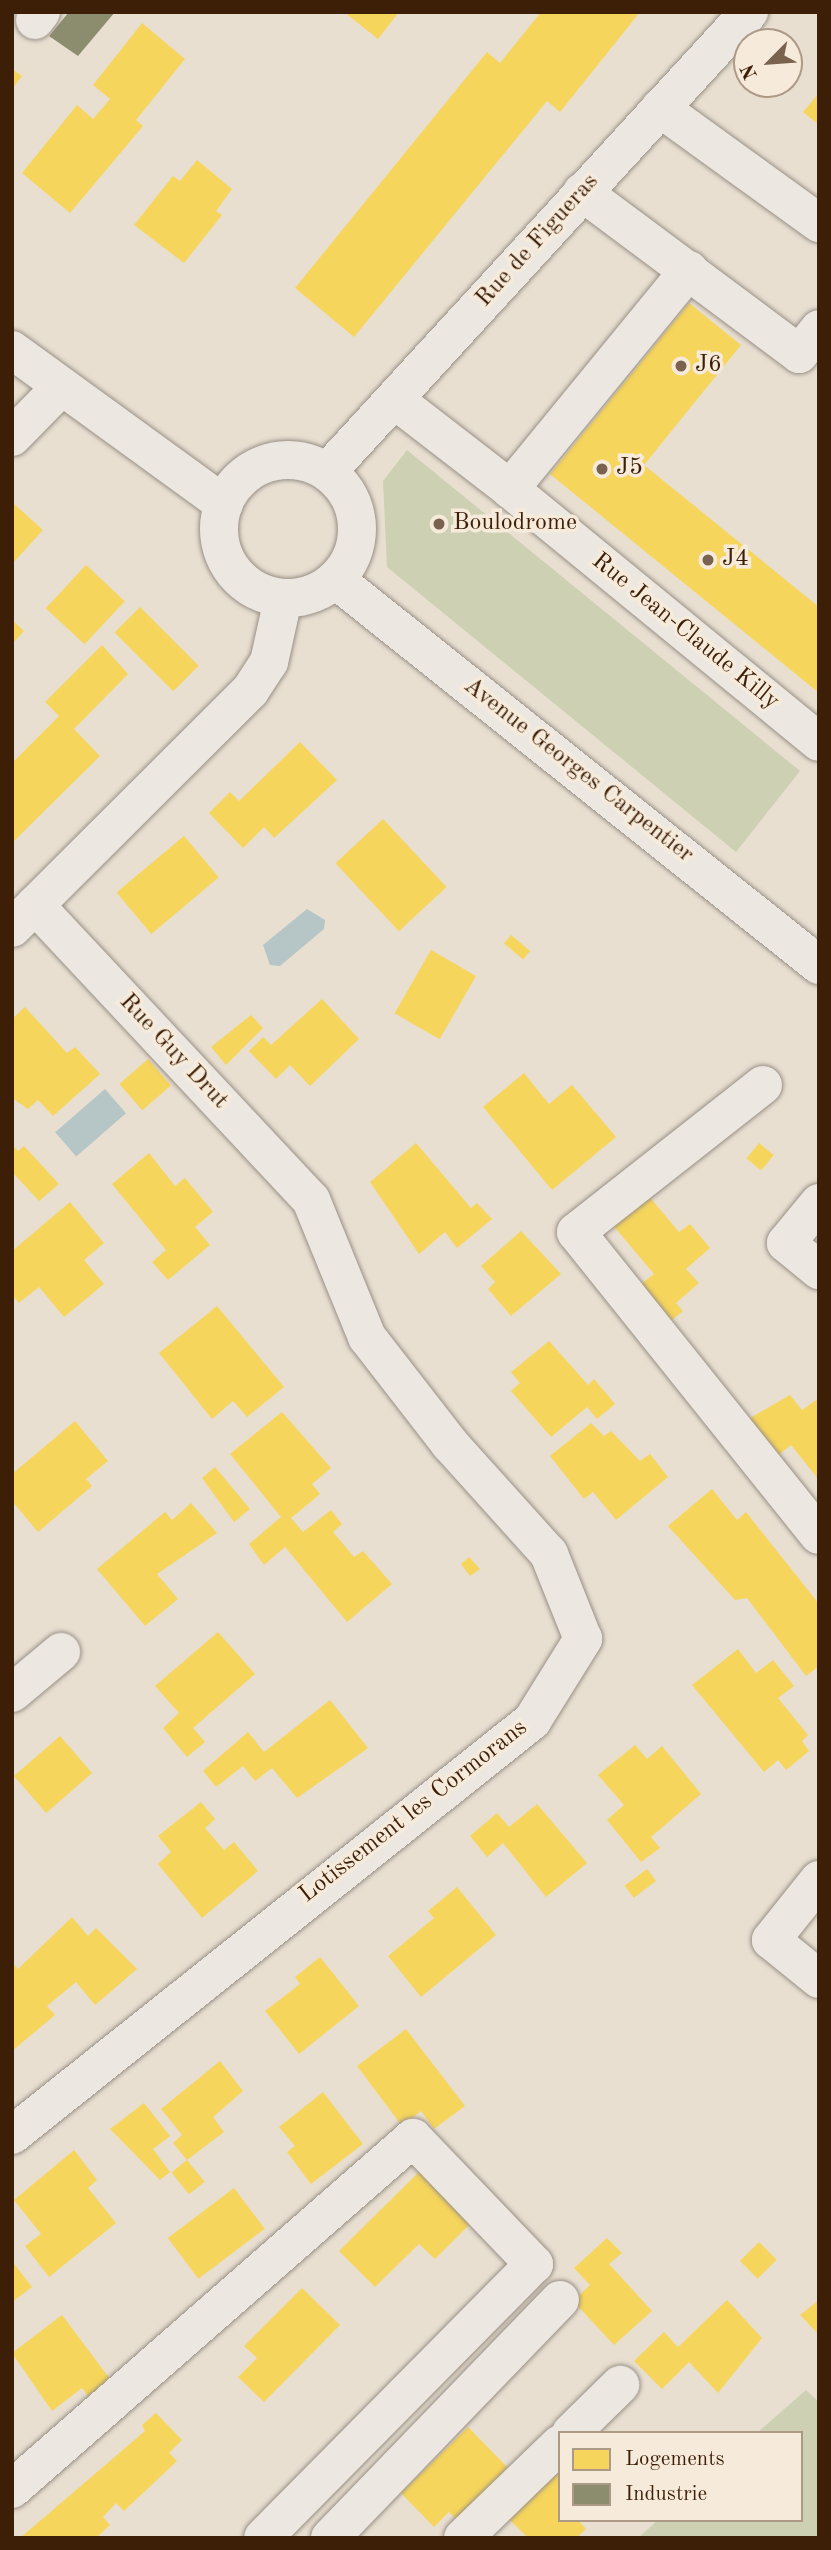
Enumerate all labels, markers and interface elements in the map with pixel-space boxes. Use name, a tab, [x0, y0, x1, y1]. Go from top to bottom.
north arrow	[733, 28, 803, 98]
text: N	[739, 61, 762, 82]
street label: Rue de Figueras	[471, 168, 605, 314]
place label: J6	[695, 352, 722, 380]
marker: J6	[673, 358, 689, 374]
place label: J5	[616, 455, 643, 483]
marker: J5	[594, 461, 610, 477]
place label: Boulodrome	[453, 510, 577, 538]
marker: Boulodrome	[431, 516, 447, 532]
place label: J4	[722, 546, 749, 574]
street label: Rue Jean-Claude Killy	[585, 547, 785, 717]
marker: J4	[700, 552, 716, 568]
street label: Avenue Georges Carpentier	[457, 672, 699, 870]
street label: Rue Guy Drut	[112, 988, 234, 1116]
street label: Lotissement les Cormorans	[294, 1714, 534, 1910]
legend	[558, 2431, 803, 2522]
text: Logements	[625, 2449, 725, 2470]
text: Industrie	[625, 2484, 707, 2505]

